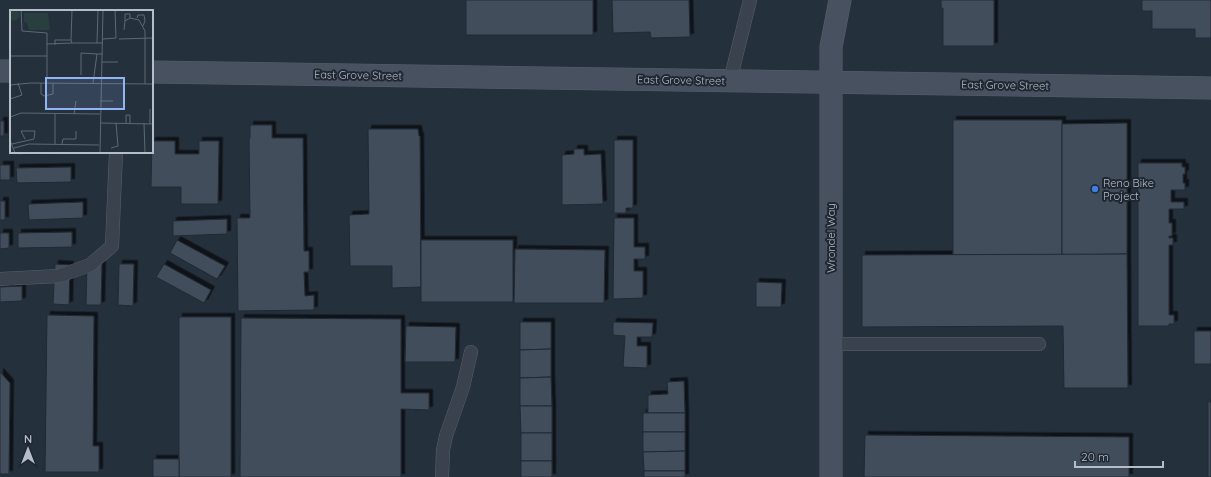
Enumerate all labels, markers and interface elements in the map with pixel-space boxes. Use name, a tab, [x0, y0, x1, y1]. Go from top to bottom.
inset map	[10, 10, 153, 153]
street label: East Grove Street	[314, 67, 402, 83]
street label: East Grove Street	[637, 72, 725, 88]
street label: East Grove Street	[961, 77, 1049, 93]
place label: Reno Bike Project	[1103, 176, 1154, 203]
marker: Reno Bike Project	[1090, 184, 1100, 194]
street label: Wrondel Way	[824, 203, 838, 273]
north arrow	[8, 429, 48, 469]
text: N	[24, 432, 32, 446]
scale bar	[1075, 443, 1163, 469]
text: 20 m	[1081, 449, 1109, 464]

